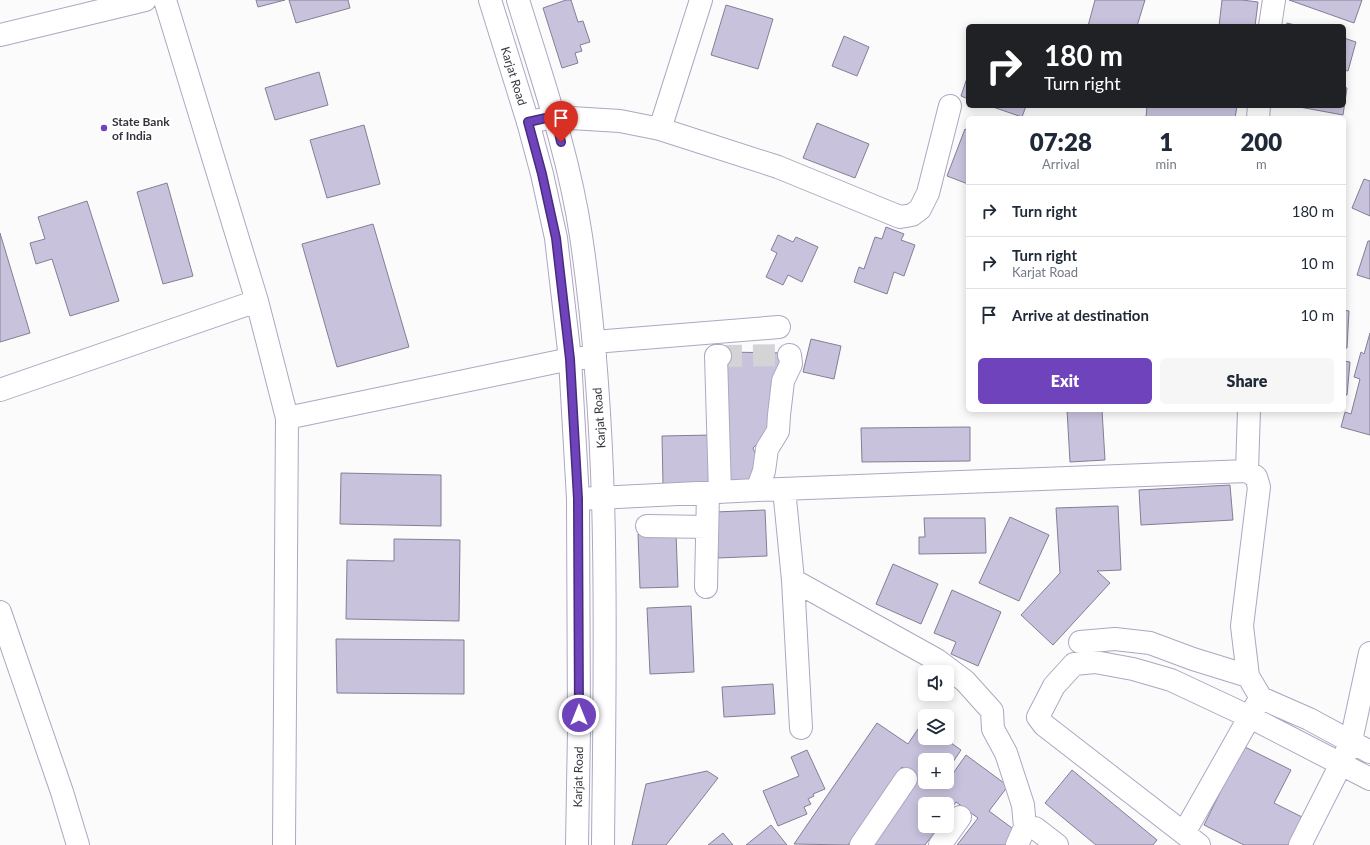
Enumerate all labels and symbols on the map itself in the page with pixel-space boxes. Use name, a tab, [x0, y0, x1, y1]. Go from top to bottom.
street label: Karjat Road	[498, 45, 530, 107]
pin	[544, 101, 578, 142]
place label: State Bank of India	[112, 114, 170, 143]
marker: State Bank of India	[99, 123, 109, 133]
street label: Karjat Road	[589, 387, 609, 449]
position arrow	[558, 694, 600, 736]
street label: Karjat Road	[570, 746, 586, 808]

